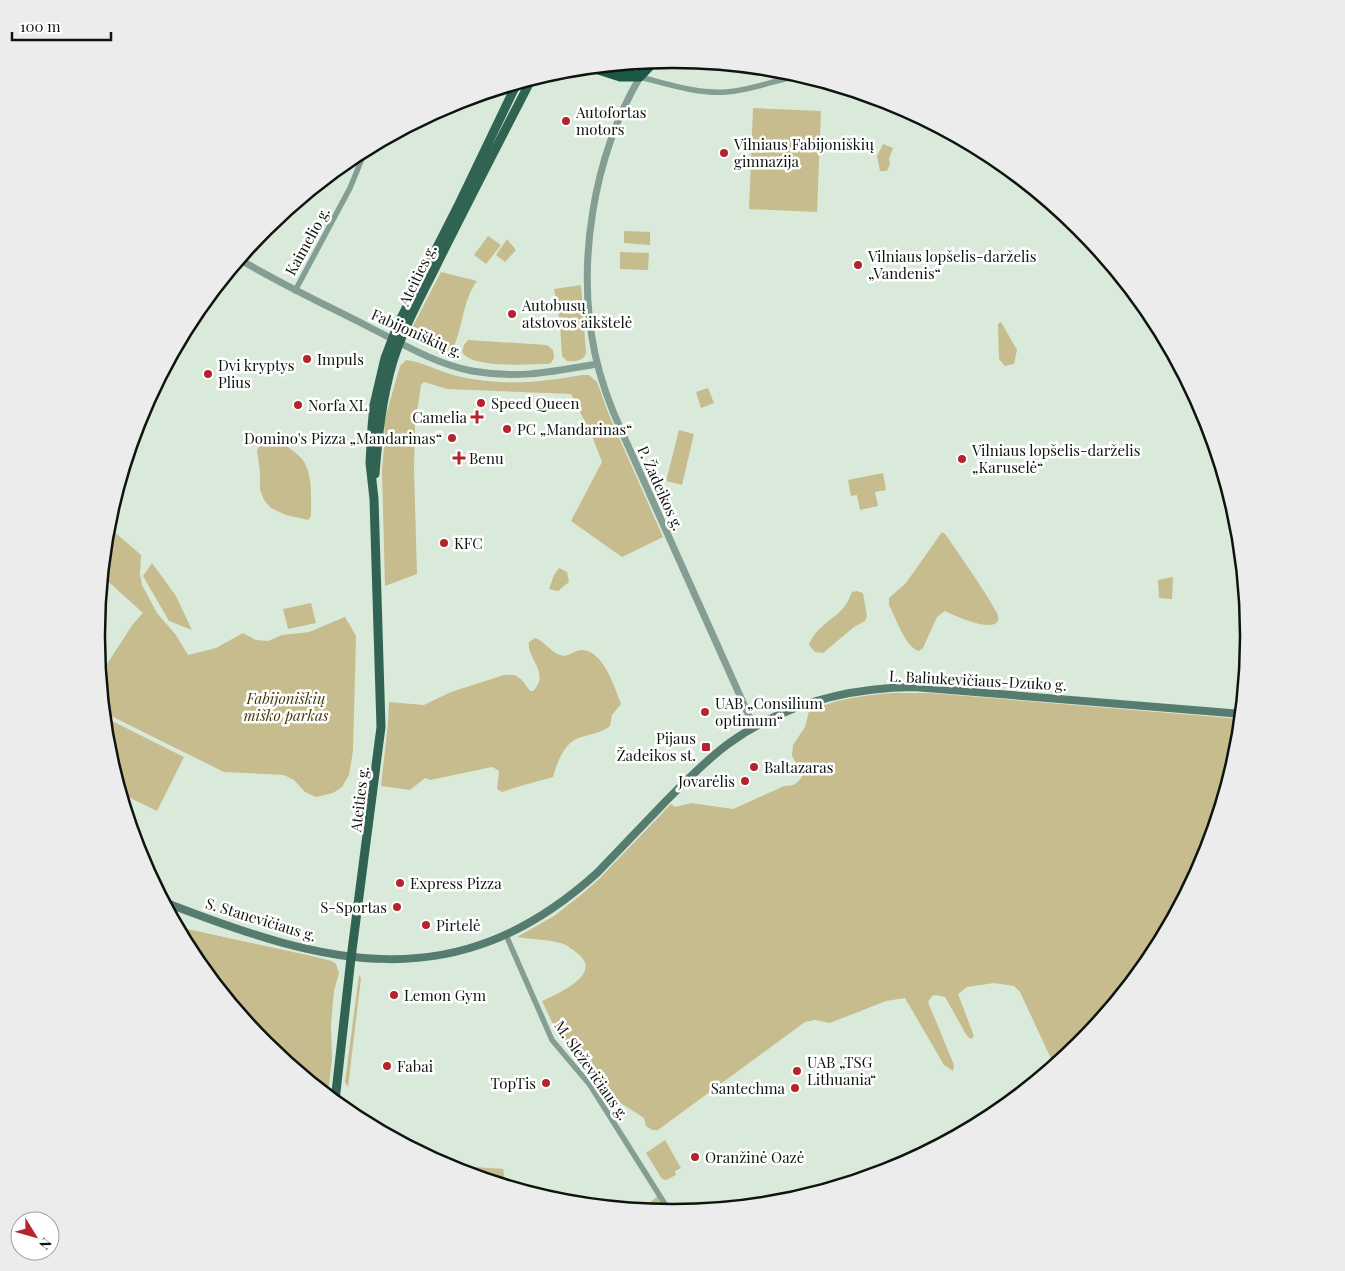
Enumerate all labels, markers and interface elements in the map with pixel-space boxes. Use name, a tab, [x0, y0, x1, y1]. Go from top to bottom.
scale bar	[12, 10, 111, 42]
text: 100 m	[20, 16, 61, 36]
place label: Autofortas motors	[575, 102, 646, 139]
marker: Autofortas motors	[560, 115, 572, 127]
place label: Vilniaus Fabijoniškių gimnazija	[733, 134, 874, 171]
marker: Vilniaus Fabijoniškių gimnazija	[718, 147, 730, 159]
street label: Kaimelio g.	[280, 203, 334, 279]
street label: Ateities g.	[393, 241, 440, 310]
place label: Vilniaus lopšelis-darželis „Vandenis“	[867, 246, 1036, 283]
marker: Vilniaus lopšelis-darželis „Vandenis“	[852, 259, 864, 271]
place label: Autobusų atstovos aikštelė	[521, 295, 632, 332]
street label: Fabijoniškių g.	[368, 304, 466, 362]
marker: Autobusų atstovos aikštelė	[506, 308, 518, 320]
place label: Impuls	[317, 349, 364, 369]
marker: Impuls	[301, 353, 313, 365]
place label: Dvi kryptys Plius	[218, 355, 295, 392]
marker: Dvi kryptys Plius	[202, 368, 214, 380]
place label: Speed Queen	[491, 393, 579, 413]
place label: Norfa XL	[308, 395, 367, 415]
marker: Speed Queen	[475, 397, 487, 409]
marker: Norfa XL	[292, 399, 304, 411]
place label: Camelia	[412, 407, 468, 427]
marker: Camelia	[471, 411, 483, 423]
place label: PC „Mandarinas“	[517, 419, 632, 439]
marker: PC „Mandarinas“	[501, 423, 513, 435]
place label: Domino's Pizza „Mandarinas“	[244, 428, 442, 448]
marker: Domino's Pizza „Mandarinas“	[446, 432, 458, 444]
place label: Vilniaus lopšelis-darželis „Karuselė“	[971, 440, 1140, 477]
street label: P. Žadeikos g.	[633, 443, 689, 533]
place label: Benu	[469, 448, 504, 468]
marker: Benu	[453, 452, 465, 464]
marker: Vilniaus lopšelis-darželis „Karuselė“	[956, 453, 968, 465]
place label: KFC	[454, 533, 483, 553]
marker: KFC	[438, 537, 450, 549]
street label: L. Baliukevičiaus-Dzūko g.	[889, 665, 1067, 695]
park label: Fabijoniškių miško parkas	[243, 688, 329, 725]
place label: UAB „Consilium optimum“	[715, 693, 824, 730]
marker: UAB „Consilium optimum“	[699, 706, 711, 718]
place label: Pijaus Žadeikos st.	[617, 728, 696, 765]
marker: Pijaus Žadeikos st.	[700, 741, 712, 753]
place label: Baltazaras	[764, 757, 833, 777]
marker: Baltazaras	[748, 761, 760, 773]
street label: Ateities g.	[345, 765, 373, 834]
place label: Jovarėlis	[677, 771, 735, 791]
marker: Jovarėlis	[739, 775, 751, 787]
place label: Express Pizza	[410, 873, 502, 893]
marker: Express Pizza	[394, 877, 406, 889]
street label: S. Stanevičiaus g.	[203, 893, 319, 945]
place label: S-Sportas	[320, 897, 387, 917]
marker: S-Sportas	[391, 901, 403, 913]
place label: Pirtelė	[436, 915, 480, 935]
marker: Pirtelė	[420, 919, 432, 931]
place label: Lemon Gym	[404, 985, 487, 1005]
marker: Lemon Gym	[388, 989, 400, 1001]
street label: M. Sleževičiaus g.	[550, 1016, 634, 1124]
place label: UAB „TSG Lithuania“	[807, 1052, 876, 1089]
place label: Fabai	[397, 1056, 434, 1076]
marker: Fabai	[381, 1060, 393, 1072]
marker: UAB „TSG Lithuania“	[791, 1065, 803, 1077]
place label: TopTis	[491, 1073, 536, 1093]
marker: TopTis	[540, 1077, 552, 1089]
place label: Santechma	[711, 1078, 786, 1098]
marker: Santechma	[789, 1082, 801, 1094]
place label: Oranžinė Oazė	[705, 1147, 804, 1167]
marker: Oranžinė Oazė	[689, 1151, 701, 1163]
north arrow	[10, 1211, 60, 1261]
text: N	[35, 1234, 56, 1254]

